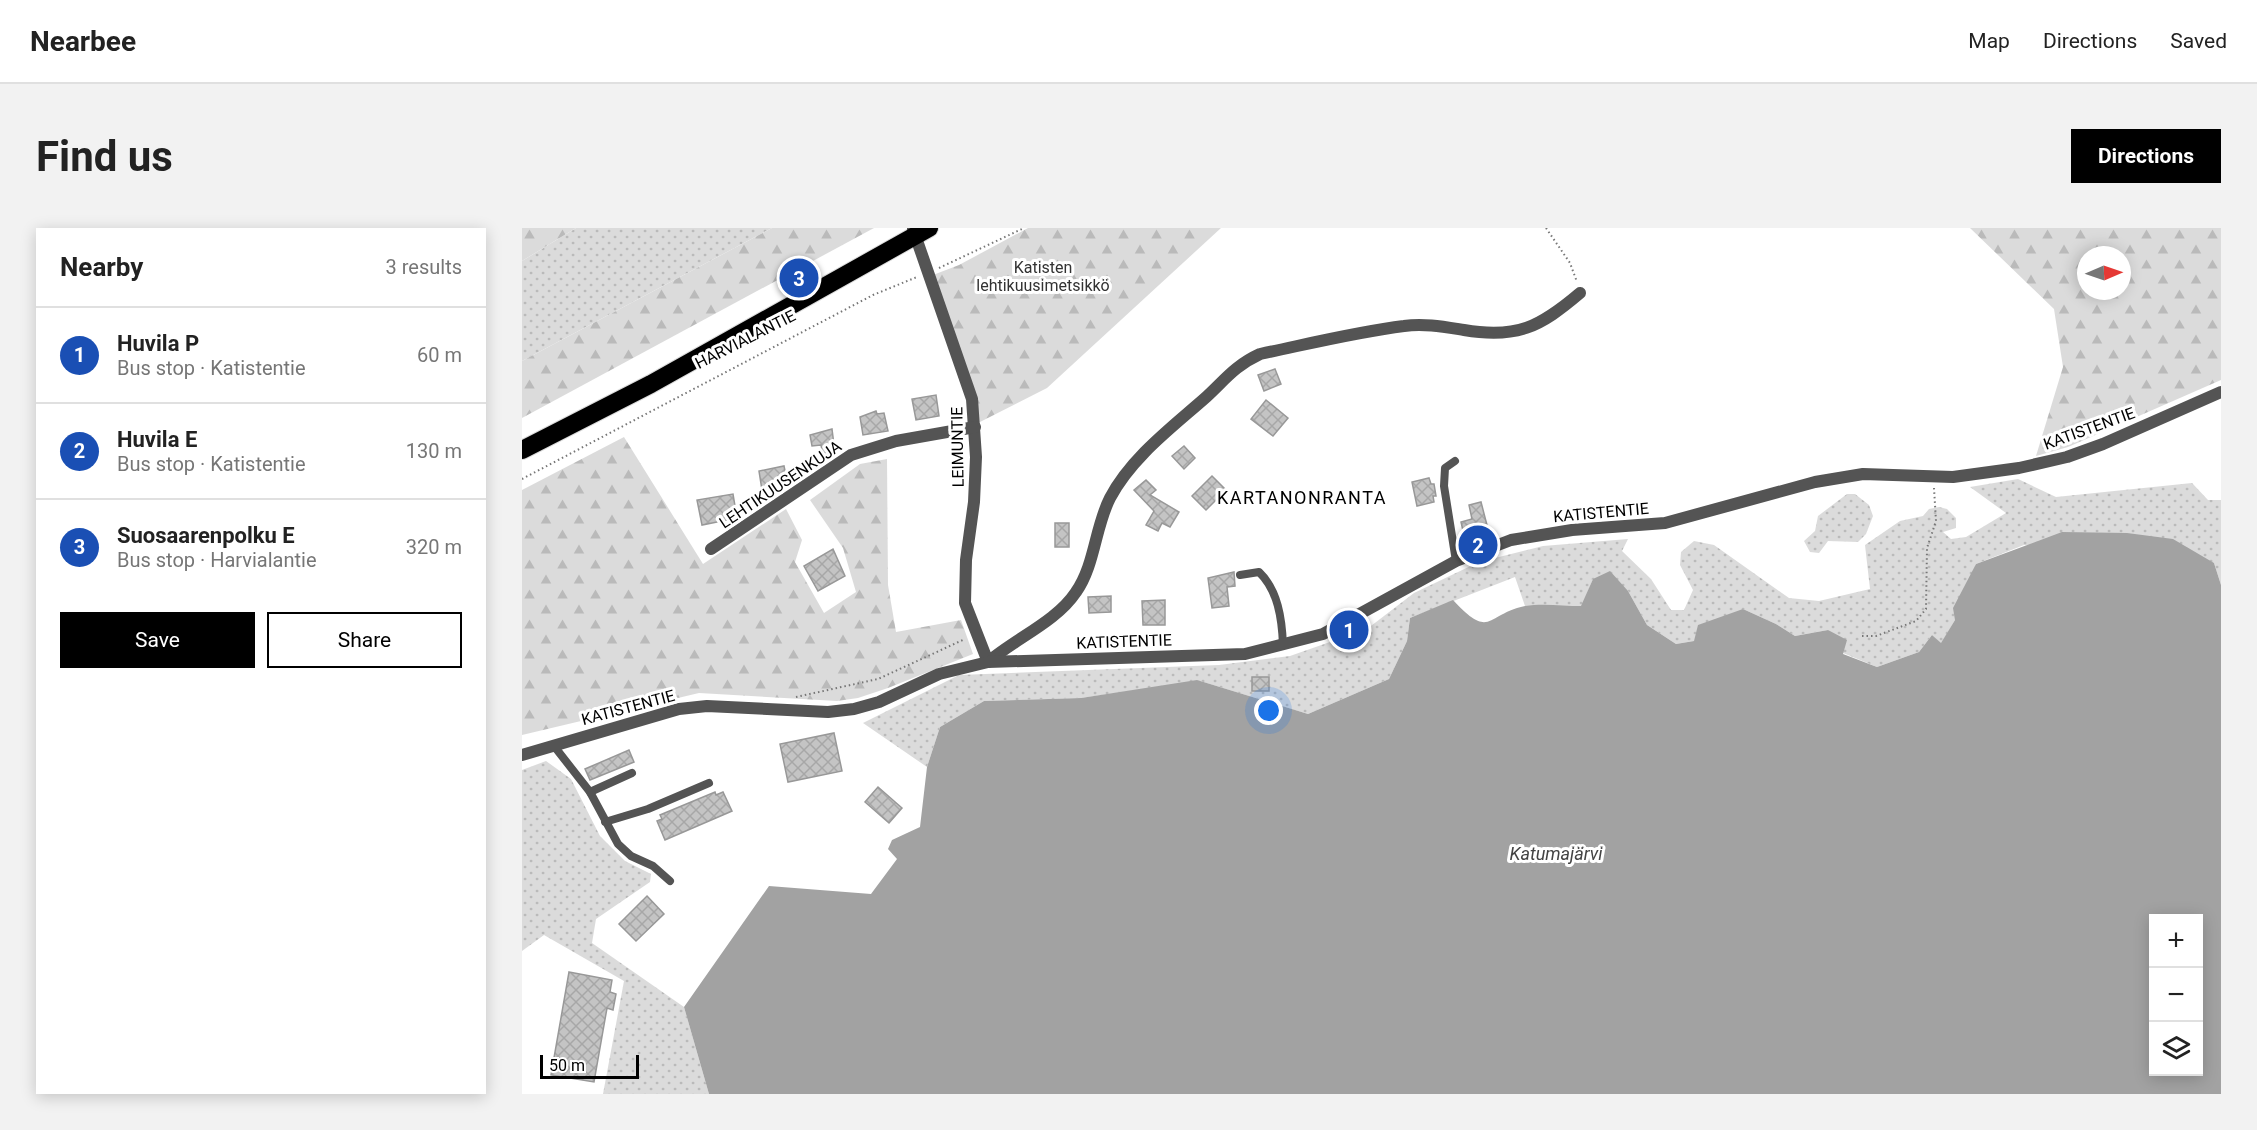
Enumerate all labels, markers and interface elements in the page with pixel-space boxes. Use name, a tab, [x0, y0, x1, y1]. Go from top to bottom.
text: Nearbee	[30, 25, 136, 58]
text: Map	[1968, 29, 2010, 53]
text: Directions	[2043, 29, 2137, 53]
text: Saved	[2170, 29, 2227, 53]
button: Directions	[2071, 129, 2221, 183]
text: Find us	[36, 132, 173, 181]
north arrow	[2077, 246, 2131, 300]
text: Nearby	[60, 252, 143, 282]
text: 3 results	[386, 255, 462, 279]
pin: 3	[780, 256, 818, 300]
park label: Katisten lehtikuusimetsikkö	[976, 258, 1110, 295]
street label: HARVIALANTIE	[692, 306, 799, 373]
text: Huvila P	[117, 331, 199, 356]
text: 1	[74, 343, 85, 367]
text: 60 m	[417, 343, 462, 367]
text: Bus stop · Katistentie	[117, 356, 306, 380]
street label: KATISTENTIE	[2041, 403, 2137, 454]
street label: LEIMUNTIE	[947, 407, 968, 487]
text: Huvila E	[117, 427, 197, 452]
street label: LEHTIKUUSENKUJA	[716, 436, 845, 532]
text: 2	[74, 439, 85, 463]
text: 130 m	[406, 439, 462, 463]
text: Bus stop · Katistentie	[117, 452, 306, 476]
district label: KARTANONRANTA	[1217, 487, 1387, 508]
street label: KATISTENTIE	[1553, 499, 1650, 526]
pin: 2	[1458, 522, 1498, 568]
text: Suosaarenpolku E	[117, 523, 295, 548]
text: 3	[74, 535, 85, 559]
text: 320 m	[406, 535, 462, 559]
text: Bus stop · Harvialantie	[117, 548, 317, 572]
pin: 1	[1330, 608, 1368, 652]
button: Save	[60, 612, 255, 668]
button: Share	[267, 612, 462, 668]
street label: KATISTENTIE	[1076, 630, 1172, 653]
street label: KATISTENTIE	[579, 686, 677, 729]
your location	[1254, 696, 1283, 725]
water label: Katumajärvi	[1509, 843, 1603, 864]
map controls	[2149, 914, 2203, 1076]
button: +	[2149, 914, 2203, 968]
button: −	[2149, 968, 2203, 1022]
button: layers	[2149, 1022, 2203, 1076]
scale bar	[540, 1052, 639, 1080]
text: 50 m	[549, 1056, 585, 1075]

